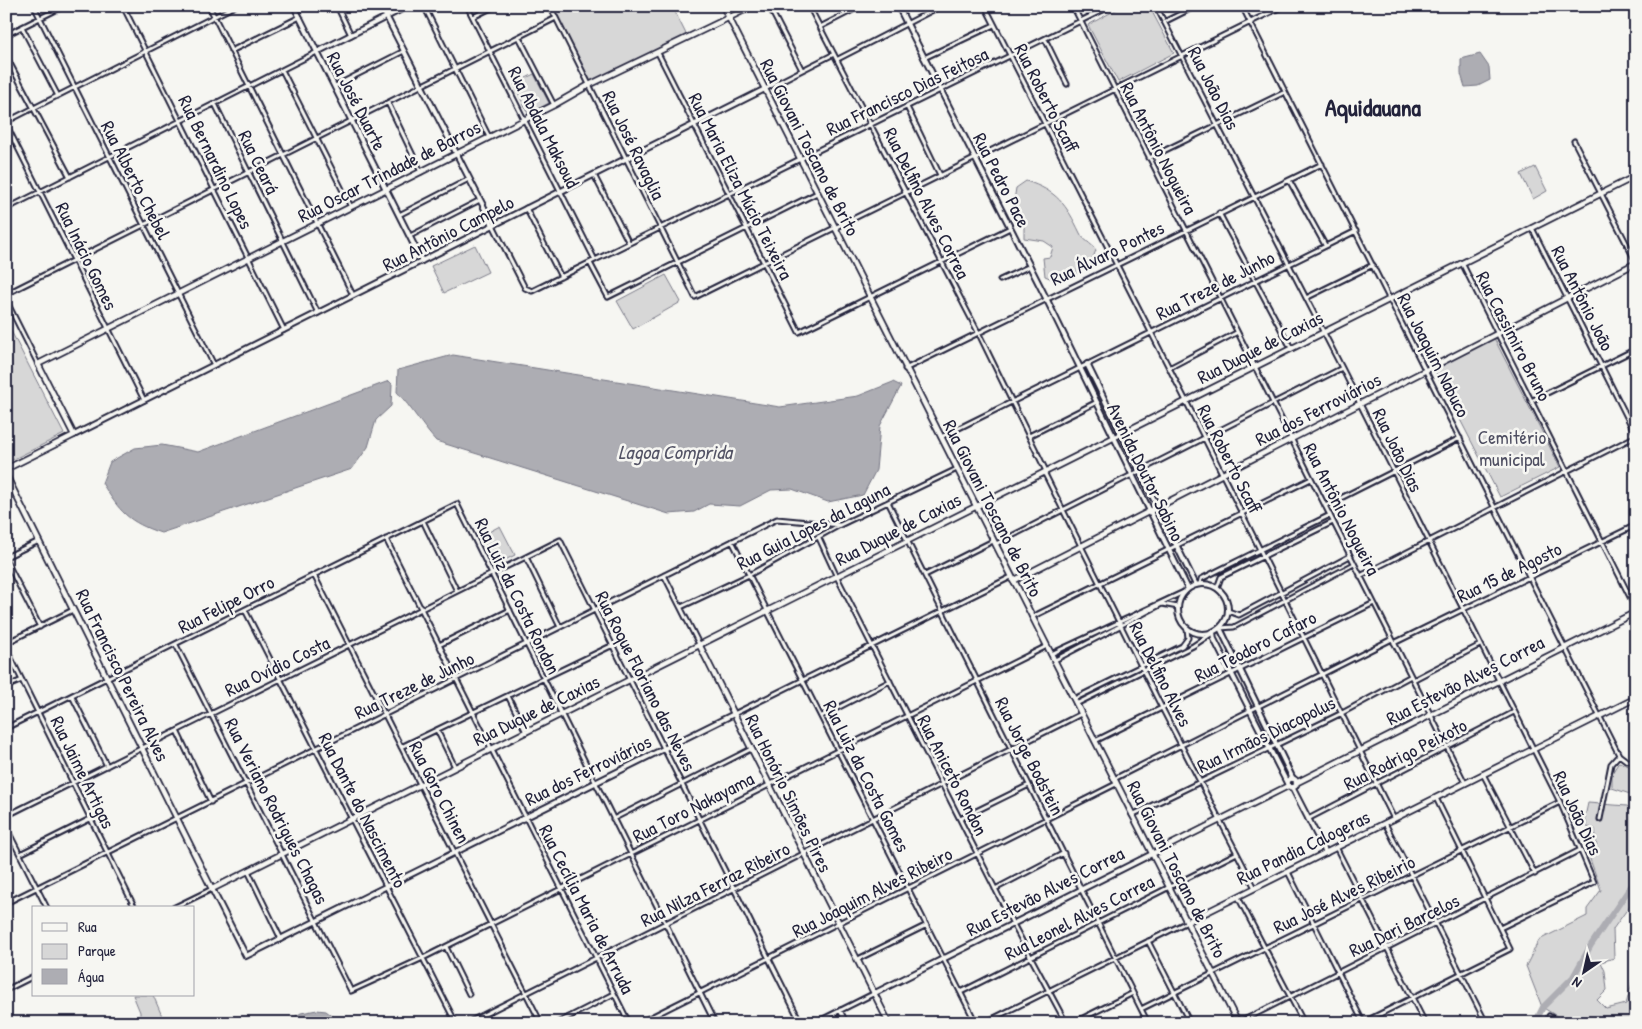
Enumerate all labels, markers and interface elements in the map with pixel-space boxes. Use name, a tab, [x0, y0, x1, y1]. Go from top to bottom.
street label: Rua Roberto Scaff	[1008, 39, 1086, 157]
street label: Rua Francisco Dias Feitosa	[822, 40, 993, 142]
street label: Rua João Dias	[1182, 42, 1246, 134]
street label: Rua José Duarte	[321, 47, 393, 155]
street label: Rua Giovani Toscano de Brito	[754, 54, 866, 240]
street label: Rua Abdala Maksoud	[502, 62, 586, 193]
street label: Rua Antônio Nogueira	[1114, 77, 1204, 219]
street label: Rua José Ravaglia	[596, 86, 672, 204]
street label: Rua Maria Eliza Múcio Teixeira	[683, 88, 800, 284]
street label: Rua Bernardino Lopes	[172, 91, 260, 233]
district label: Aquidauana	[1325, 91, 1422, 124]
street label: Rua Oscar Trindade de Barros	[293, 114, 485, 228]
street label: Rua Alberto Chebel	[95, 116, 178, 245]
street label: Rua Delfino Alves Correa	[878, 123, 977, 284]
street label: Rua Ceará	[232, 126, 286, 199]
street label: Rua Pedro Pace	[967, 128, 1037, 232]
street label: Rua Antônio Campelo	[378, 189, 518, 277]
street label: Rua Inácio Gomes	[50, 198, 124, 314]
street label: Rua Álvaro Pontes	[1046, 214, 1168, 292]
street label: Rua Antônio João	[1545, 241, 1621, 355]
street label: Rua Treze de Junho	[1151, 244, 1279, 326]
street label: Rua Cassimiro Bruno	[1470, 267, 1558, 406]
street label: Rua Joaquim Nabuco	[1392, 288, 1477, 422]
street label: Rua Duque de Caxias	[1193, 304, 1327, 390]
street label: Rua dos Ferroviários	[1251, 366, 1385, 452]
street label: Avenida Doutor Sabino	[1101, 398, 1191, 546]
street label: Rua Roberto Scaff	[1191, 400, 1269, 518]
street label: Rua João Dias	[1367, 404, 1429, 496]
street label: Rua Giovani Toscano de Brito	[937, 415, 1049, 601]
park label: Cemitério municipal	[1478, 424, 1547, 472]
water label: Lagoa Comprida	[618, 438, 734, 466]
street label: Rua Antônio Nogueira	[1297, 438, 1387, 580]
street label: Rua Guia Lopes da Laguna	[732, 476, 895, 576]
street label: Rua Duque de Caxias	[831, 486, 965, 572]
street label: Rua Luiz da Costa Rondon	[469, 513, 567, 679]
street label: Rua 15 de Agosto	[1452, 535, 1566, 609]
street label: Rua Felipe Orro	[173, 568, 279, 639]
street label: Rua Francisco Pereira Alves	[70, 585, 176, 765]
street label: Rua Roque Floriano das Neves	[589, 587, 703, 775]
street label: Rua Teodoro Cafaro	[1190, 604, 1321, 688]
street label: Rua Delfino Alves	[1123, 617, 1199, 731]
street label: Rua Ovídio Costa	[220, 629, 334, 703]
street label: Rua Estevão Alves Correa	[1382, 629, 1549, 731]
street label: Rua Treze de Junho	[350, 645, 478, 725]
street label: Rua Duque de Caxias	[468, 668, 604, 752]
street label: Rua Irmãos Diacopolus	[1192, 689, 1340, 779]
street label: Rua Jorge Bodstein	[989, 692, 1071, 820]
street label: Rua Luiz da Costa Gomes	[818, 696, 916, 856]
street label: Rua Honório Simões Pires	[739, 710, 839, 876]
street label: Rua Aniceto Rondon	[911, 710, 995, 840]
street label: Rua Jaime Artigas	[45, 711, 121, 833]
street label: Rua Rodrigo Peixoto	[1339, 712, 1471, 796]
street label: Rua Veriano Rodrigues Chagas	[219, 714, 335, 908]
street label: Rua Dante do Nascimento	[313, 728, 414, 892]
street label: Rua dos Ferroviários	[520, 728, 656, 812]
street label: Rua Goro Chinen	[403, 736, 477, 848]
street label: Rua Toro Nakayama	[628, 765, 758, 849]
street label: Rua João Dias	[1547, 767, 1609, 859]
street label: Rua Giovani Toscano de Brito	[1121, 776, 1233, 962]
street label: Rua Pandia Calogeras	[1232, 803, 1374, 891]
street label: Rua Cecília Maria de Arruda	[533, 820, 641, 999]
street label: Rua Nilza Ferraz Ribeiro	[636, 835, 794, 933]
street label: Rua Joaquim Alves Ribeiro	[787, 840, 957, 944]
street label: Rua Estevão Alves Correa	[962, 840, 1129, 942]
street label: Rua José Alves Ribeirio	[1269, 848, 1420, 940]
street label: Rua Leonel Alves Correa	[1000, 868, 1159, 966]
street label: Rua Dari Barcelos	[1344, 887, 1464, 963]
legend	[32, 906, 195, 996]
text: Rua	[78, 916, 97, 937]
text: Parque	[78, 940, 116, 961]
north arrow	[1560, 946, 1610, 996]
text: Água	[78, 966, 104, 987]
text: N	[1568, 973, 1585, 993]

